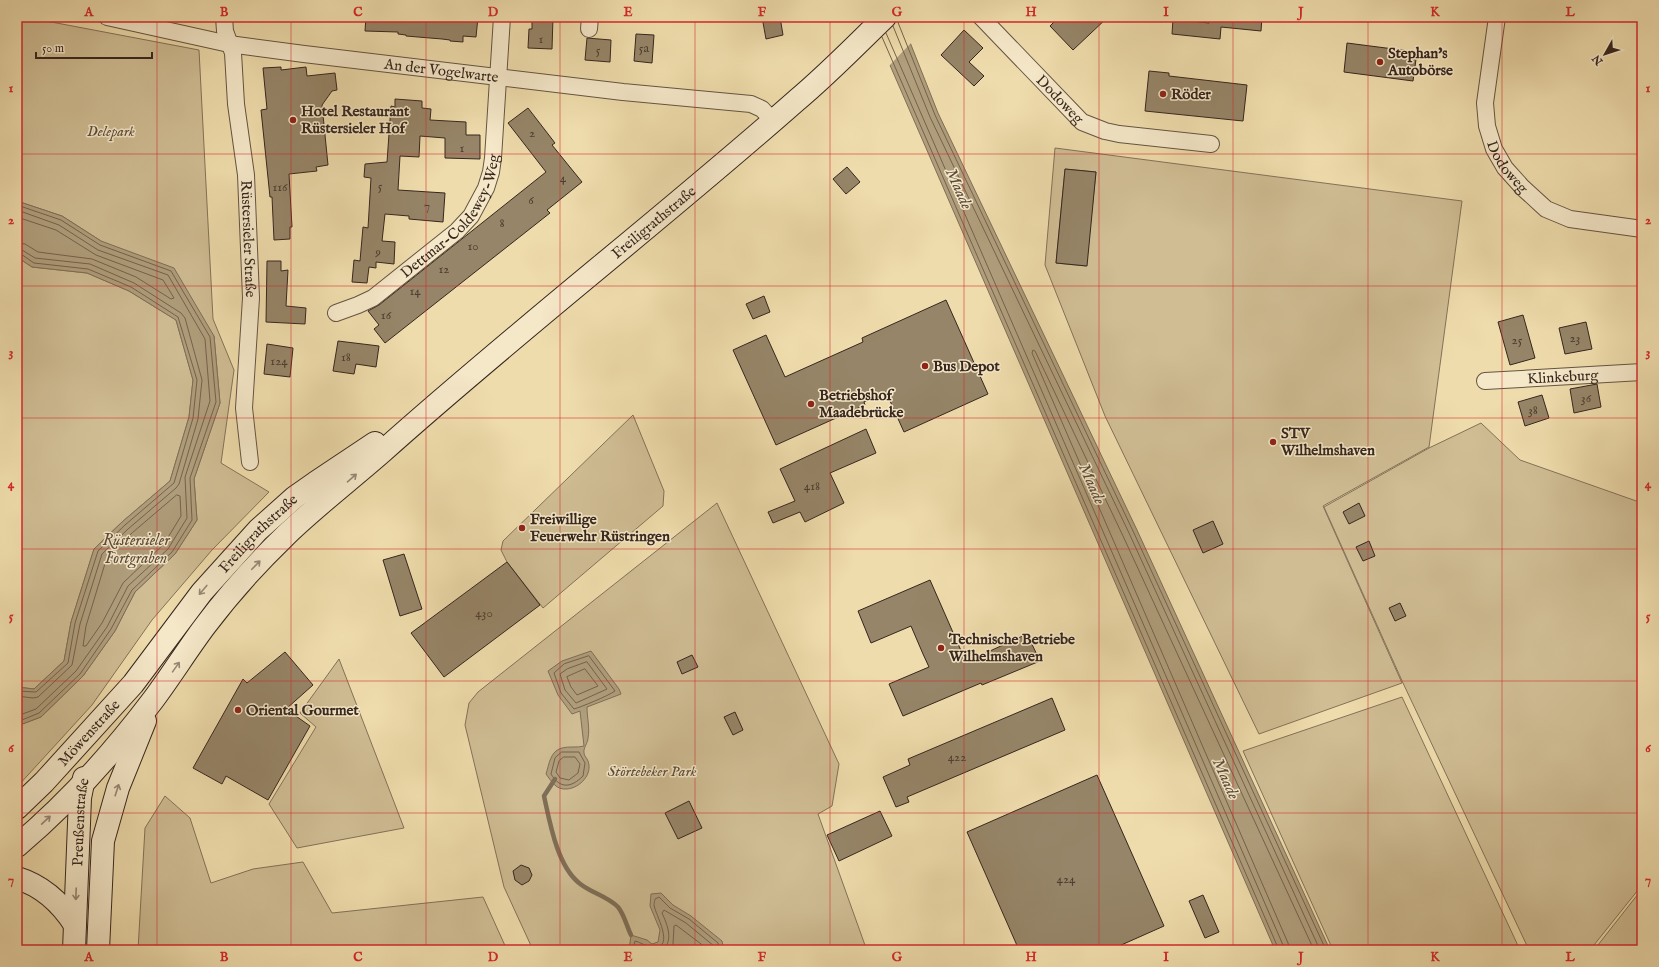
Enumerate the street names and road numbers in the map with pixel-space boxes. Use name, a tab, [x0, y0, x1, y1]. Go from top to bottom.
street label: An der Vogelwarte	[382, 54, 500, 87]
street label: Dodoweg	[1032, 71, 1089, 128]
street label: Dodoweg	[1482, 138, 1533, 198]
street label: Dettmar-Coldewey-Weg	[396, 152, 503, 282]
street label: Rüstersieler Straße	[237, 180, 260, 298]
street label: Freiligrathstraße	[607, 181, 700, 263]
street label: Klinkeburg	[1527, 365, 1600, 388]
street label: Freiligrathstraße	[214, 490, 301, 577]
street label: Möwenstraße	[54, 695, 124, 770]
street label: Preußenstraße	[68, 776, 93, 867]

